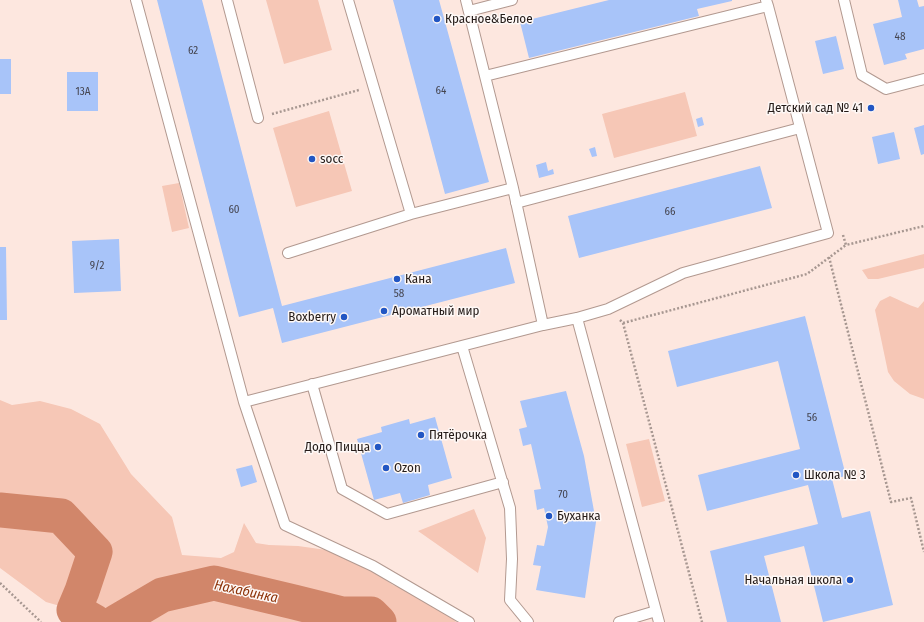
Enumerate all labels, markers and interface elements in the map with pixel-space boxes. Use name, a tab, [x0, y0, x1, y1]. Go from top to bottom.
place label: Красное&Белое	[445, 11, 533, 27]
marker: Красное&Белое	[432, 14, 442, 24]
house number: 48	[895, 30, 905, 44]
house number: 62	[188, 44, 198, 58]
house number: 64	[436, 84, 446, 98]
house number: 13А	[75, 85, 91, 99]
place label: Детский сад № 41	[768, 100, 863, 116]
marker: Детский сад № 41	[866, 103, 876, 113]
place label: socc	[320, 151, 343, 167]
marker: socc	[307, 154, 317, 164]
house number: 60	[228, 203, 240, 217]
house number: 66	[665, 205, 675, 219]
house number: 9/2	[90, 259, 104, 273]
place label: Кана	[405, 271, 432, 287]
marker: Кана	[392, 274, 402, 284]
house number: 58	[394, 287, 404, 301]
place label: Ароматный мир	[392, 303, 479, 319]
marker: Ароматный мир	[379, 306, 389, 316]
place label: Boxberry	[288, 309, 336, 325]
marker: Boxberry	[339, 312, 349, 322]
house number: 56	[807, 411, 817, 425]
place label: Пятёрочка	[429, 427, 487, 443]
marker: Пятёрочка	[416, 430, 426, 440]
place label: Додо Пицца	[305, 439, 370, 455]
marker: Додо Пицца	[373, 442, 383, 452]
place label: Ozon	[394, 460, 421, 476]
marker: Ozon	[381, 463, 391, 473]
place label: Школа № 3	[804, 467, 866, 483]
marker: Школа № 3	[791, 470, 801, 480]
house number: 70	[558, 488, 568, 502]
place label: Буханка	[557, 508, 601, 524]
marker: Буханка	[544, 511, 554, 521]
place label: Начальная школа	[744, 572, 842, 588]
marker: Начальная школа	[845, 575, 855, 585]
water label: Нахабинка	[213, 577, 279, 607]

